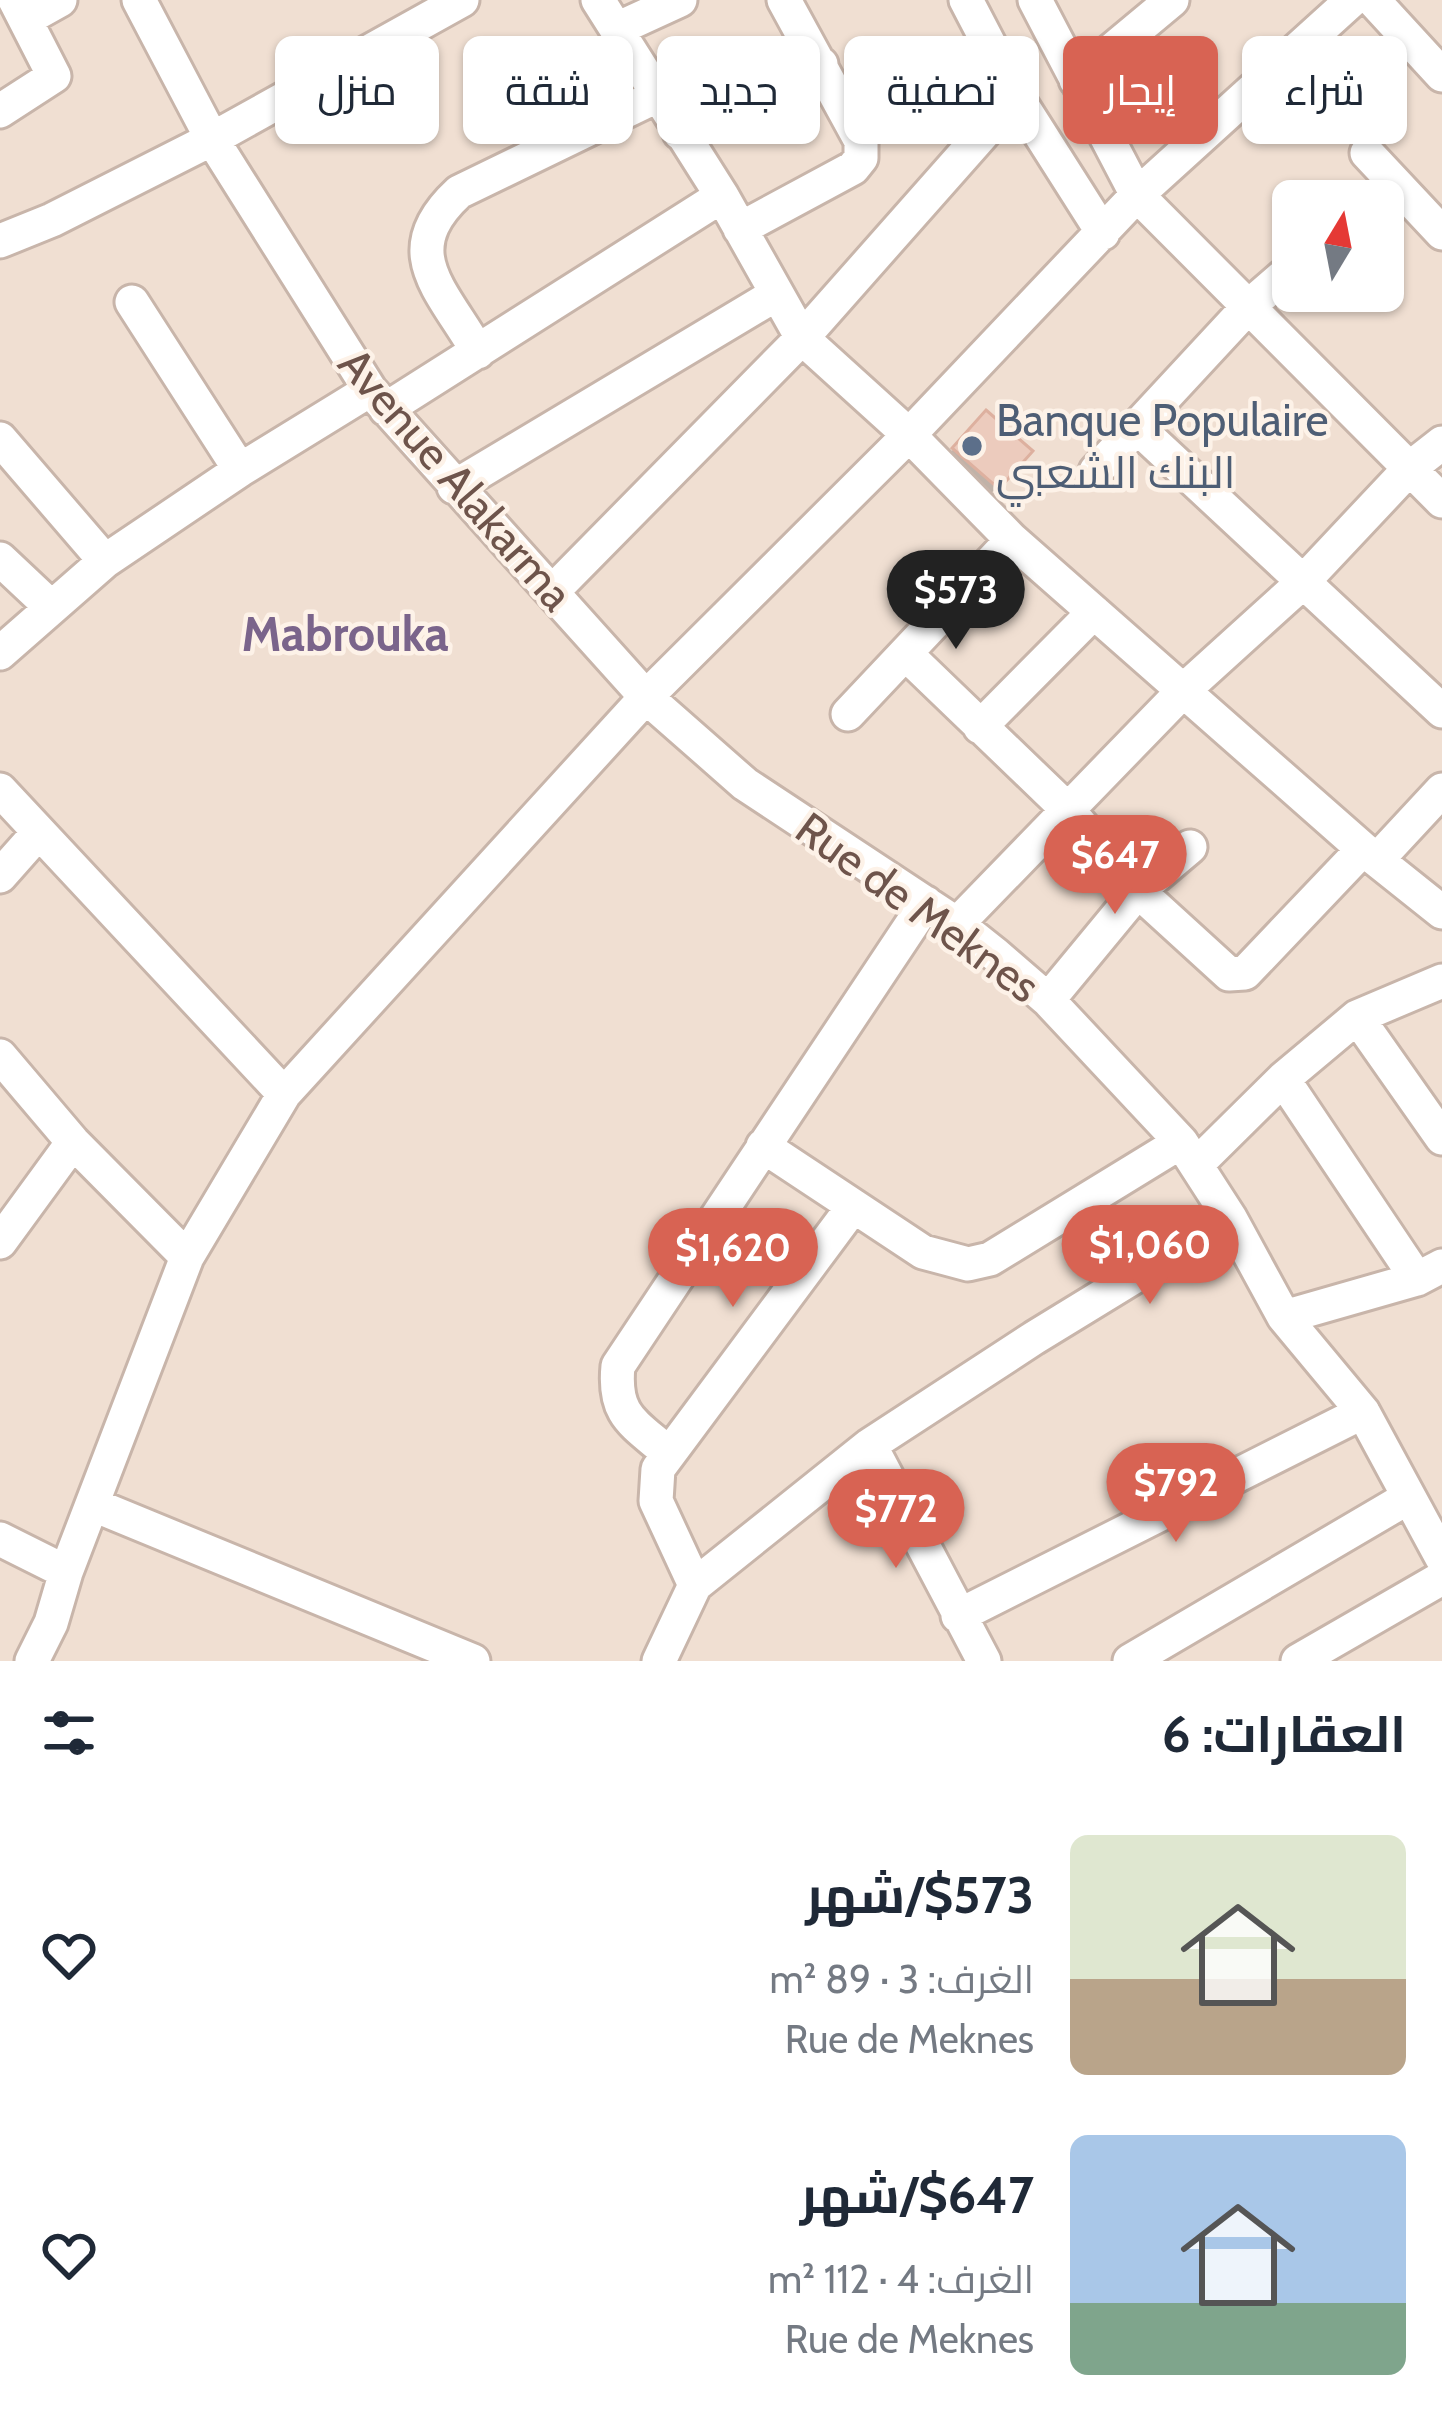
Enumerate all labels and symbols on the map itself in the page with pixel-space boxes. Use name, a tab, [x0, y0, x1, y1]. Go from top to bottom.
north arrow	[1272, 180, 1404, 312]
street label: Avenue Alakarma	[328, 337, 585, 621]
place label: Banque Populaire البنك الشعبي	[996, 393, 1328, 508]
marker: Banque Populaire البنك الشعبي	[959, 433, 985, 459]
pin: $573	[885, 550, 1027, 652]
district label: Mabrouka	[241, 605, 449, 663]
street label: Rue de Meknes	[786, 801, 1050, 1013]
pin: $647	[1044, 815, 1186, 917]
pin: $1,060	[1052, 1205, 1248, 1307]
pin: $1,620	[635, 1208, 831, 1310]
pin: $792	[1105, 1443, 1247, 1545]
pin: $772	[825, 1469, 967, 1571]

